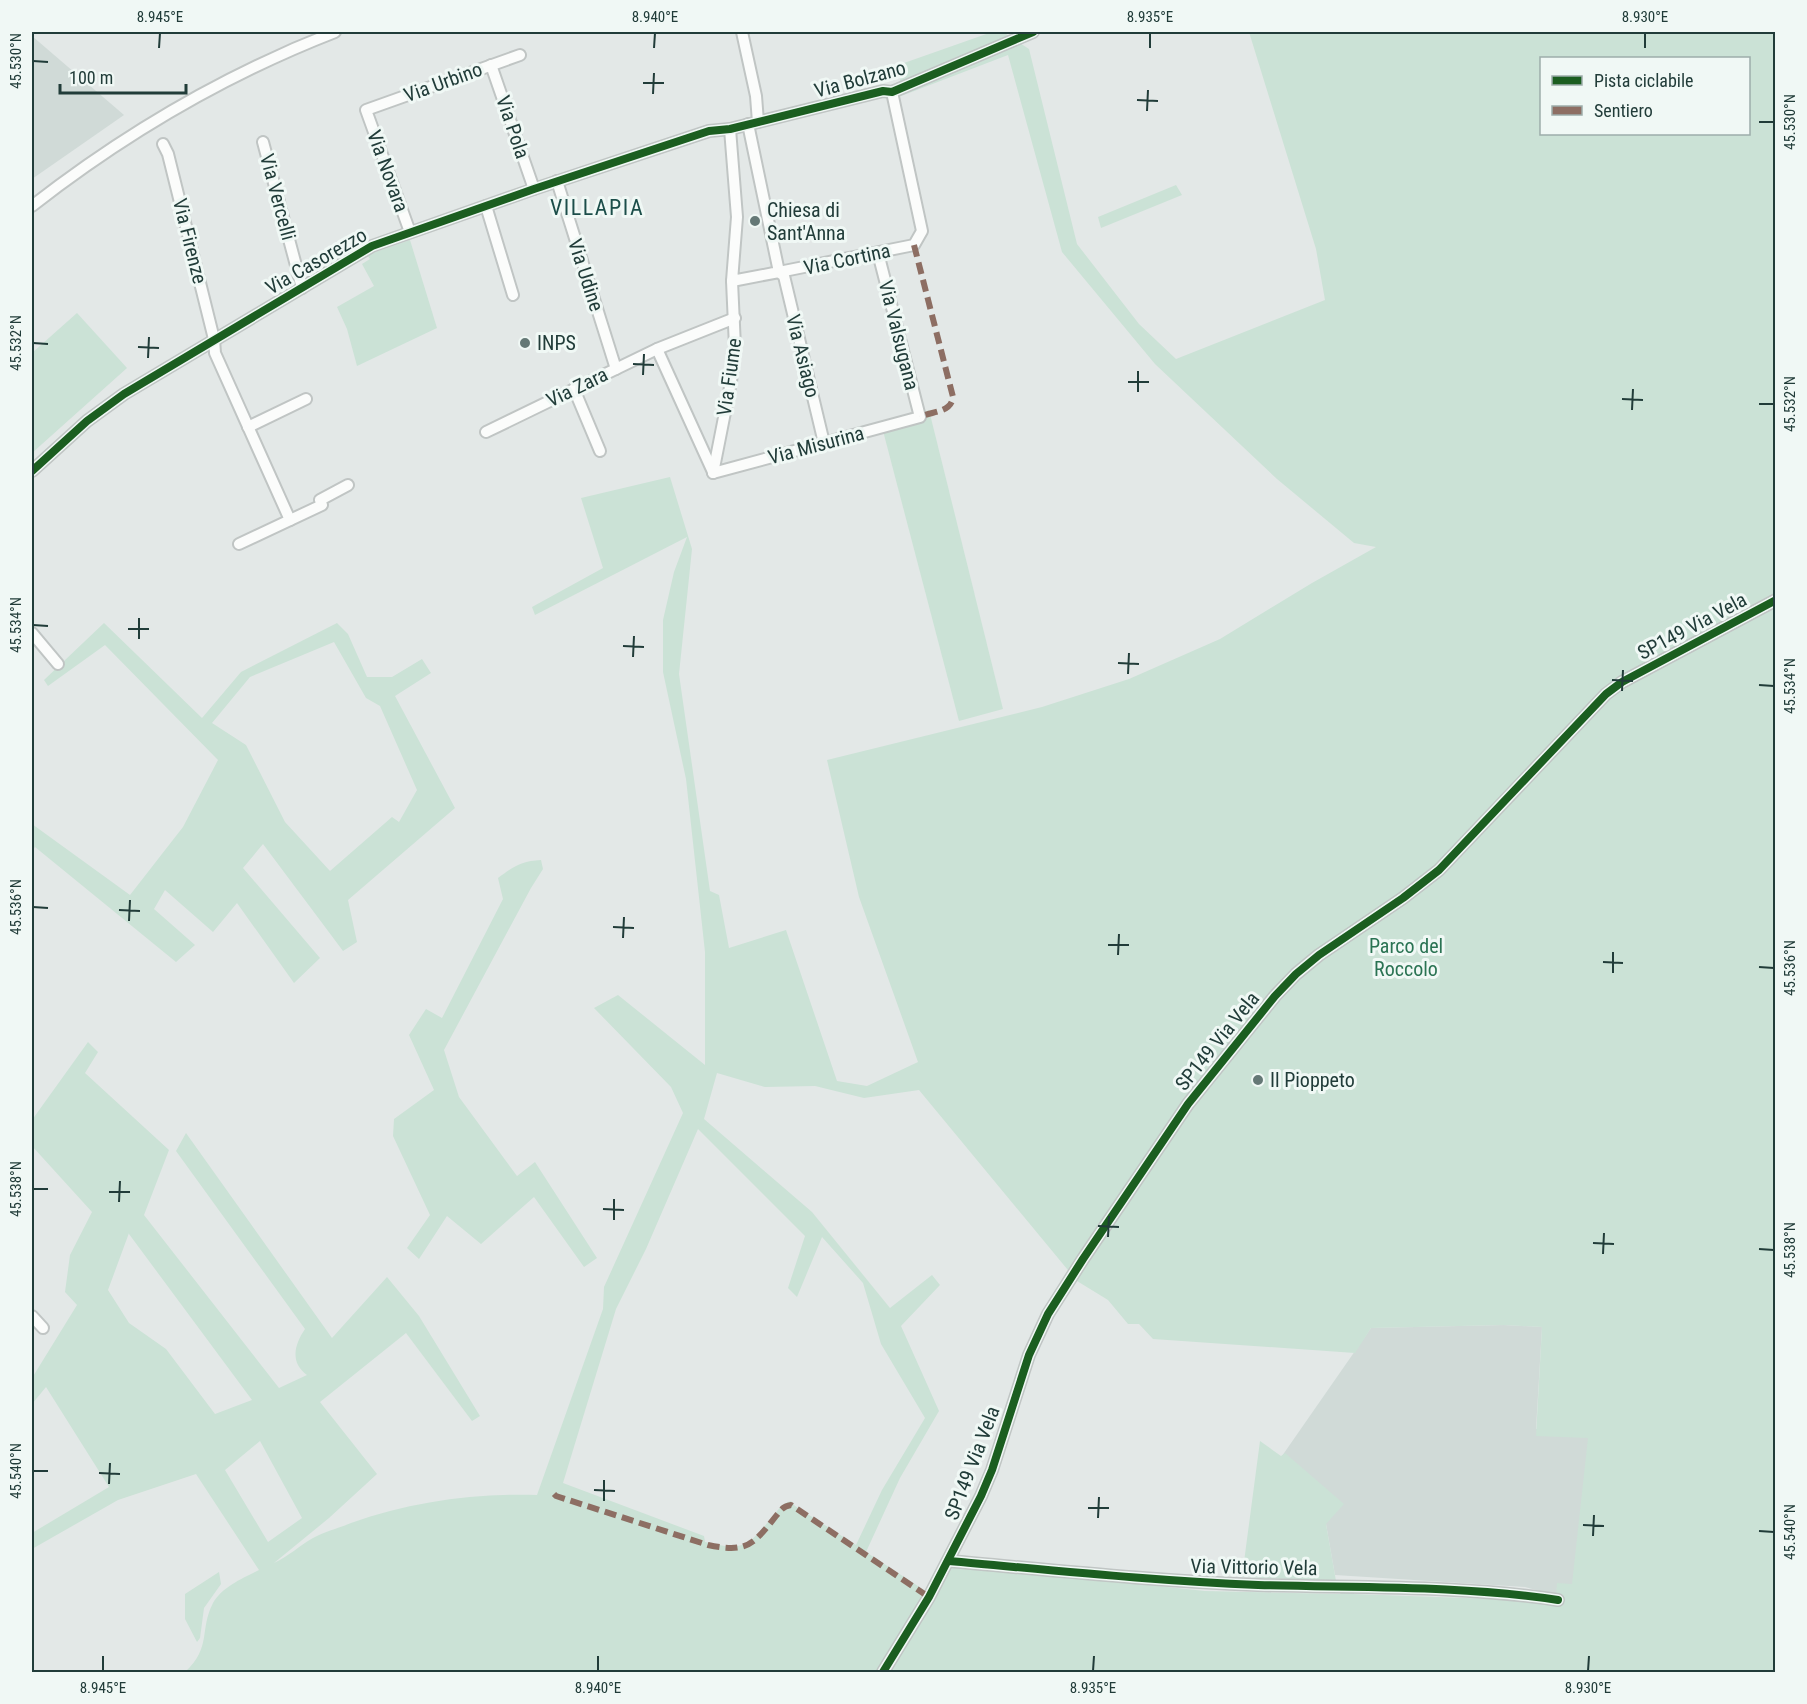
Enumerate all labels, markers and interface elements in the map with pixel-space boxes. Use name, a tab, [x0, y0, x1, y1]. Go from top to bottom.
text: 8.945°E	[137, 8, 183, 26]
text: 8.940°E	[632, 8, 678, 26]
text: 8.935°E	[1127, 8, 1173, 26]
text: 8.930°E	[1622, 8, 1668, 26]
text: 45.530°N	[7, 33, 25, 89]
street label: Via Bolzano	[812, 55, 908, 103]
scale bar	[60, 57, 186, 95]
street label: Via Urbino	[401, 57, 485, 107]
legend	[1540, 57, 1750, 135]
text: 100 m	[69, 67, 113, 88]
text: Pista ciclabile	[1594, 70, 1693, 91]
street label: Via Pola	[491, 92, 535, 162]
text: 45.530°N	[1781, 94, 1799, 150]
text: Sentiero	[1594, 100, 1653, 121]
street label: Via Novara	[362, 127, 414, 215]
street label: Via Vercelli	[255, 151, 301, 243]
district label: VILLAPIA	[550, 195, 644, 220]
street label: Via Firenze	[168, 196, 212, 286]
place label: Chiesa di Sant'Anna	[767, 198, 845, 245]
marker: Chiesa di Sant'Anna	[748, 214, 762, 228]
street label: Via Casorezzo	[261, 222, 371, 300]
street label: Via Udine	[563, 236, 609, 314]
street label: Via Cortina	[802, 238, 892, 280]
street label: Via Valsugana	[874, 278, 924, 392]
street label: Via Asiago	[781, 312, 825, 400]
text: 45.532°N	[7, 315, 25, 371]
place label: INPS	[537, 331, 576, 355]
marker: INPS	[518, 336, 532, 350]
street label: Via Fiume	[712, 337, 746, 417]
street label: Via Zara	[542, 362, 612, 412]
text: 45.532°N	[1781, 376, 1799, 432]
street label: Via Misurina	[765, 421, 867, 469]
street label: SP149 Via Vela	[1633, 587, 1751, 665]
text: 45.534°N	[7, 597, 25, 653]
text: 45.534°N	[1781, 658, 1799, 714]
text: 45.536°N	[7, 879, 25, 935]
park label: Parco del Roccolo	[1369, 934, 1443, 981]
text: 45.536°N	[1781, 940, 1799, 996]
street label: SP149 Via Vela	[1170, 987, 1264, 1095]
place label: Il Pioppeto	[1270, 1068, 1355, 1092]
marker: Il Pioppeto	[1251, 1073, 1265, 1087]
text: 45.538°N	[7, 1161, 25, 1217]
text: 45.538°N	[1781, 1222, 1799, 1278]
street label: SP149 Via Vela	[939, 1403, 1005, 1523]
text: 45.540°N	[7, 1443, 25, 1499]
text: 45.540°N	[1781, 1504, 1799, 1560]
street label: Via Vittorio Vela	[1190, 1554, 1318, 1580]
text: 8.945°E	[80, 1679, 126, 1697]
text: 8.940°E	[575, 1679, 621, 1697]
text: 8.935°E	[1070, 1679, 1116, 1697]
text: 8.930°E	[1565, 1679, 1611, 1697]

